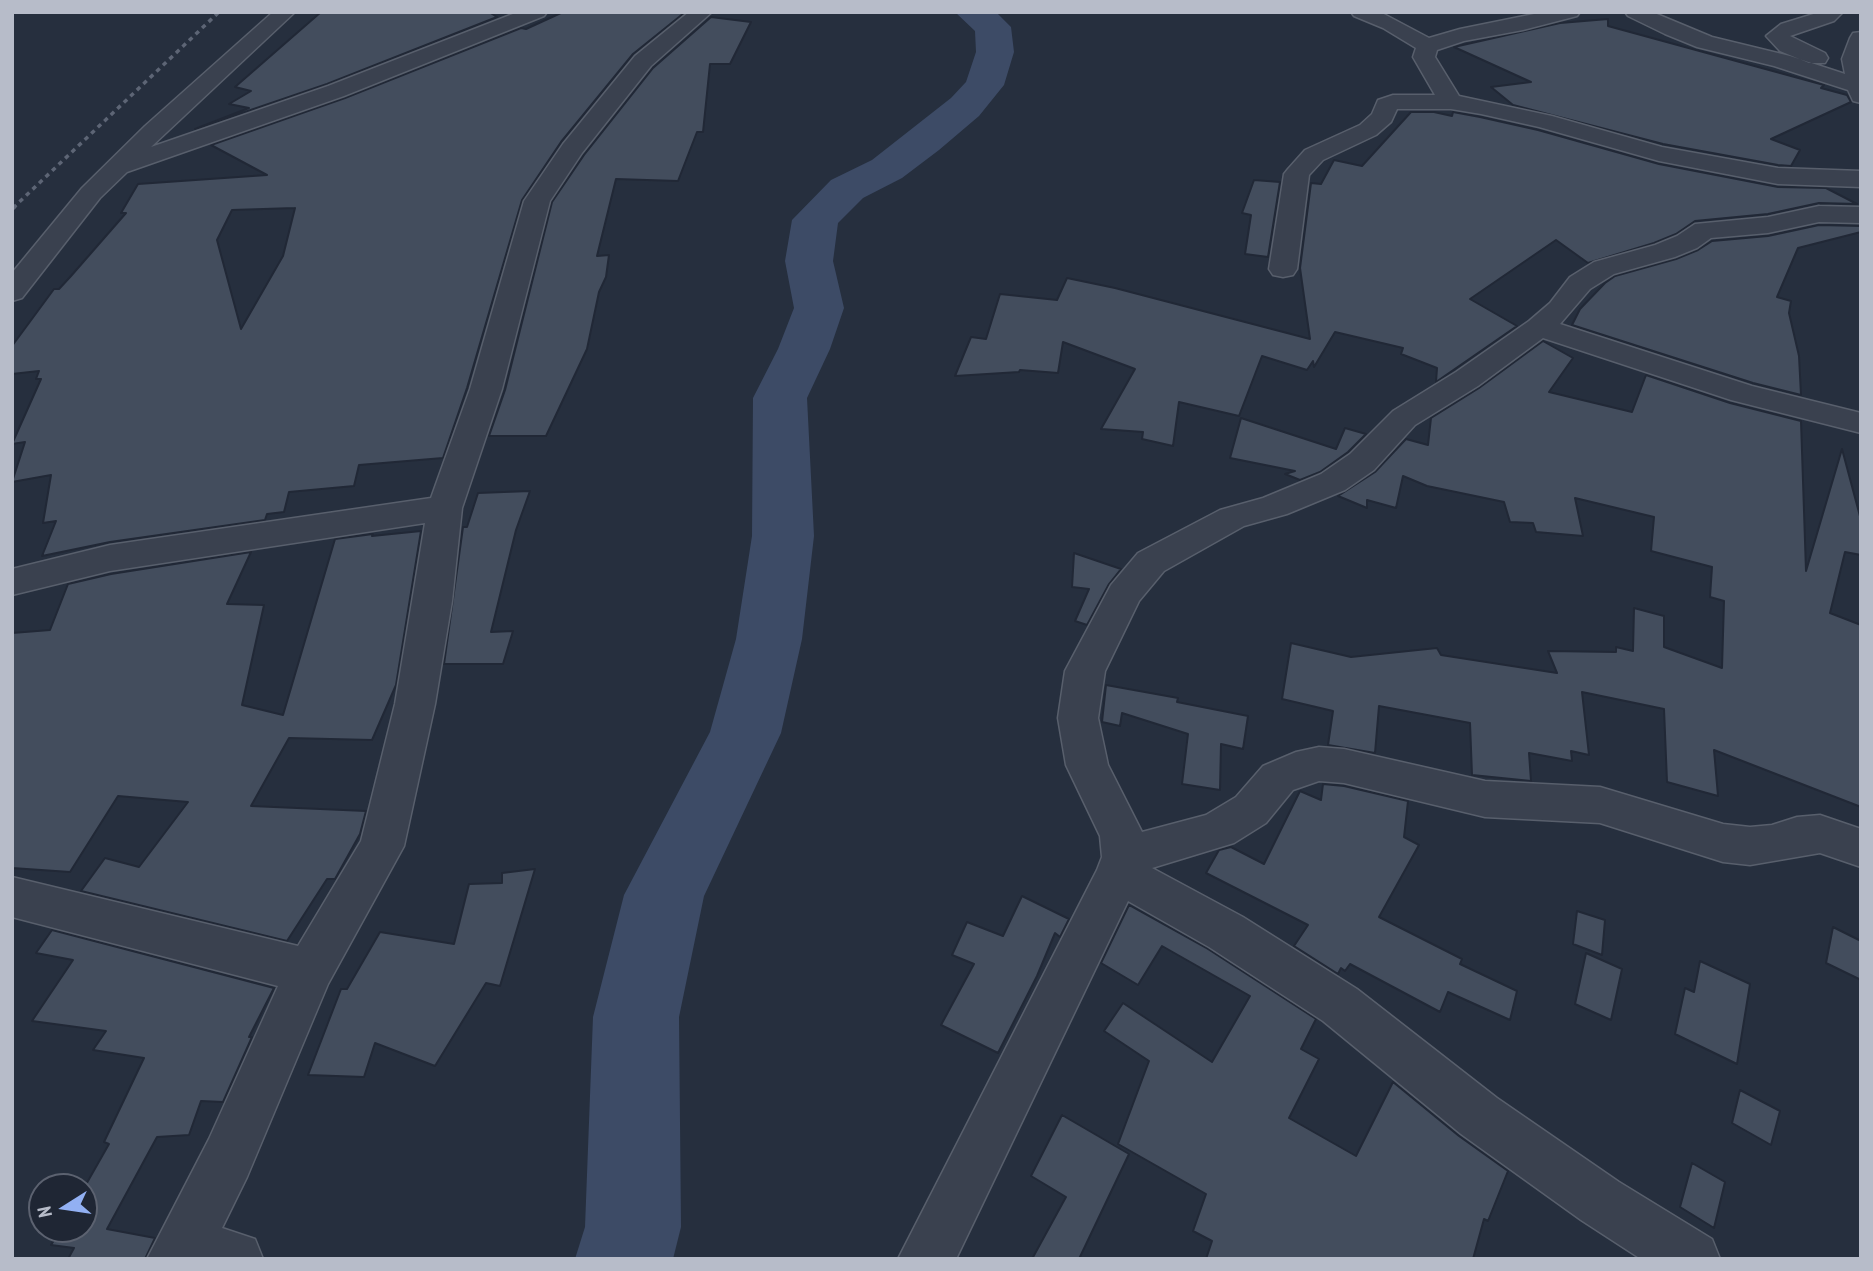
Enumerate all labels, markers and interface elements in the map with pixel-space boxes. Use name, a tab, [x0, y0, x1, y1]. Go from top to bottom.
north arrow	[28, 1173, 98, 1243]
text: N	[32, 1204, 57, 1219]

